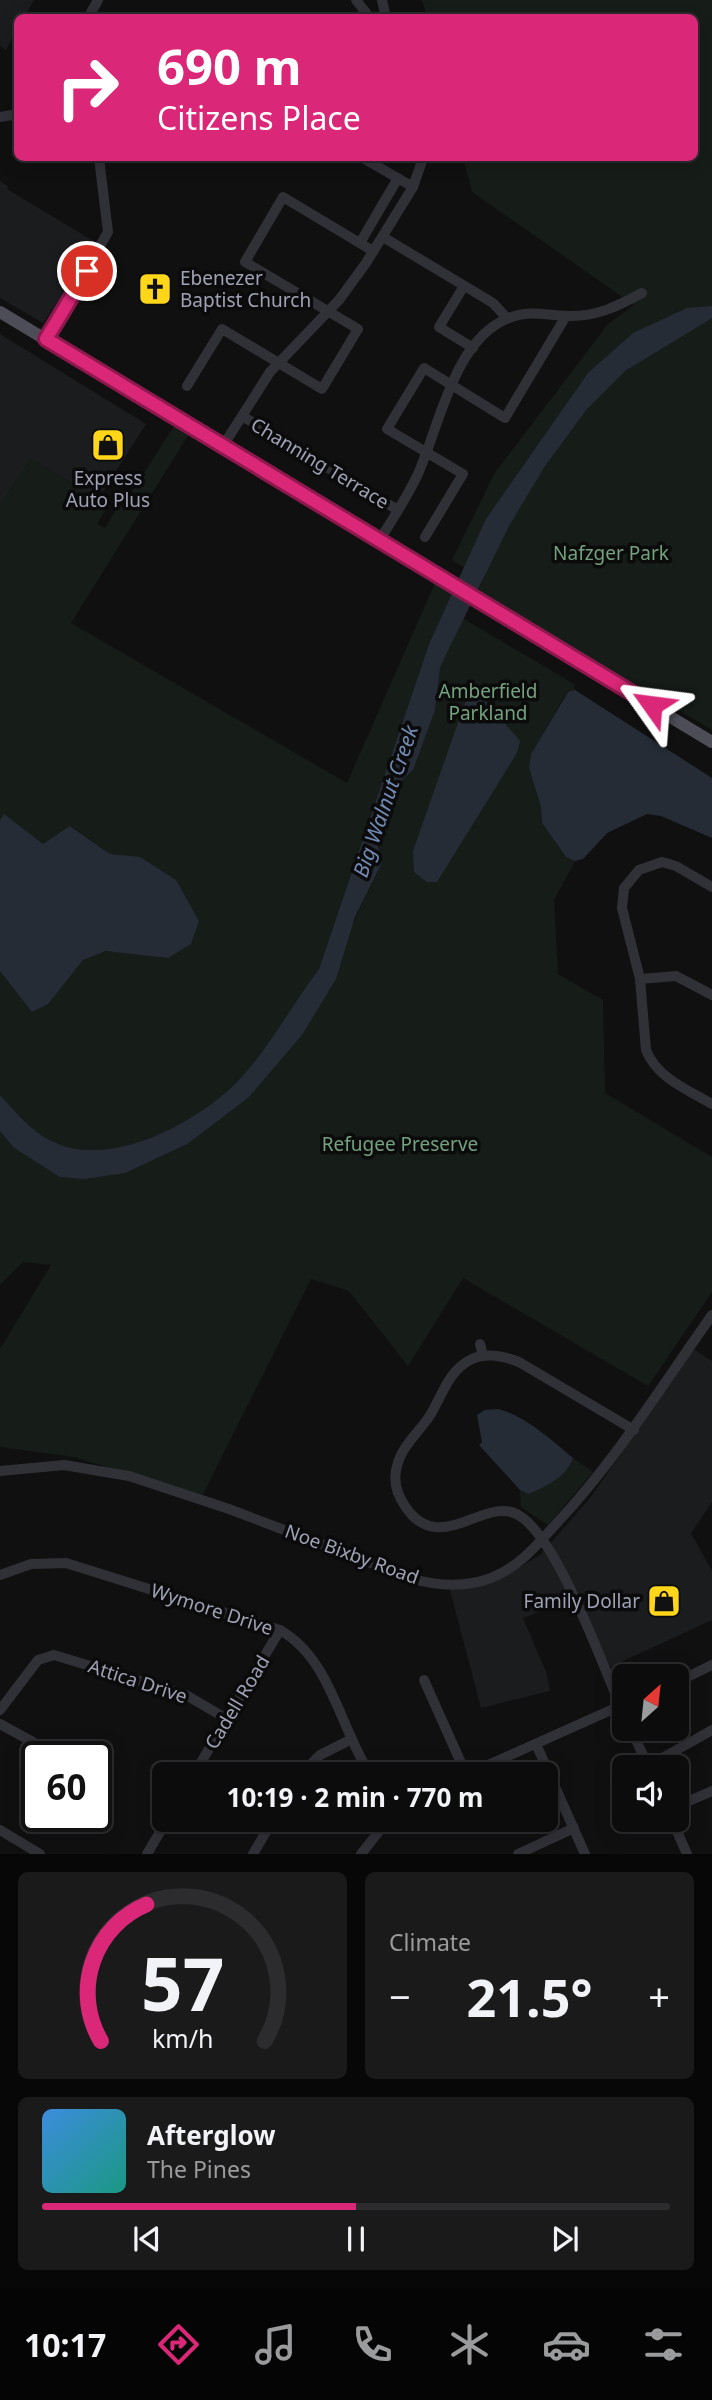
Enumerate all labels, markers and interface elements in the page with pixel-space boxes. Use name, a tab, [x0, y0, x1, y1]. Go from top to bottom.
text: 690 m	[157, 33, 302, 99]
icon: right	[42, 42, 133, 133]
text: Citizens Place	[157, 96, 361, 139]
pin	[57, 241, 117, 301]
icon: arrive	[68, 252, 106, 290]
place label: Ebenezer Baptist Church	[180, 265, 311, 313]
church icon: Ebenezer Baptist Church	[136, 270, 174, 308]
street label: Channing Terrace	[246, 411, 394, 515]
shop icon: Express Auto Plus	[89, 426, 127, 464]
place label: Express Auto Plus	[66, 465, 150, 513]
park label: Nafzger Park	[553, 540, 669, 566]
position arrow	[615, 668, 689, 742]
park label: Amberfield Parkland	[439, 678, 537, 726]
water label: Big Walnut Creek	[346, 720, 425, 881]
park label: Refugee Preserve	[322, 1131, 478, 1157]
street label: Noe Bixby Road	[282, 1518, 422, 1590]
street label: Wymore Drive	[148, 1577, 276, 1641]
shop icon: Family Dollar	[645, 1582, 683, 1620]
place label: Family Dollar	[524, 1588, 640, 1614]
street label: Cadell Road	[199, 1650, 275, 1754]
street label: Attica Drive	[85, 1653, 191, 1709]
north arrow	[612, 1664, 690, 1741]
map controls	[612, 1664, 689, 1832]
speed limit sign: 60	[21, 1741, 112, 1832]
button: sound	[612, 1755, 689, 1832]
text: 10:19 · 2 min · 770 m	[227, 1779, 483, 1815]
text: Climate	[389, 1926, 471, 1958]
text: 57	[141, 1934, 224, 2033]
text: 21.5°	[467, 1961, 592, 2032]
text: −	[389, 1970, 411, 2022]
text: +	[648, 1970, 670, 2022]
text: km/h	[152, 2021, 213, 2055]
text: Afterglow	[147, 2117, 275, 2153]
text: The Pines	[147, 2153, 251, 2185]
icon: previous	[128, 2220, 166, 2258]
icon: pause	[337, 2220, 375, 2258]
icon: next	[546, 2220, 584, 2258]
icon: directions	[154, 2320, 203, 2369]
icon: music	[251, 2320, 300, 2369]
icon: phone	[348, 2320, 397, 2369]
icon: climate	[445, 2320, 494, 2369]
icon: car	[542, 2320, 591, 2369]
icon: filters	[639, 2320, 688, 2369]
text: 10:17	[24, 2323, 106, 2366]

